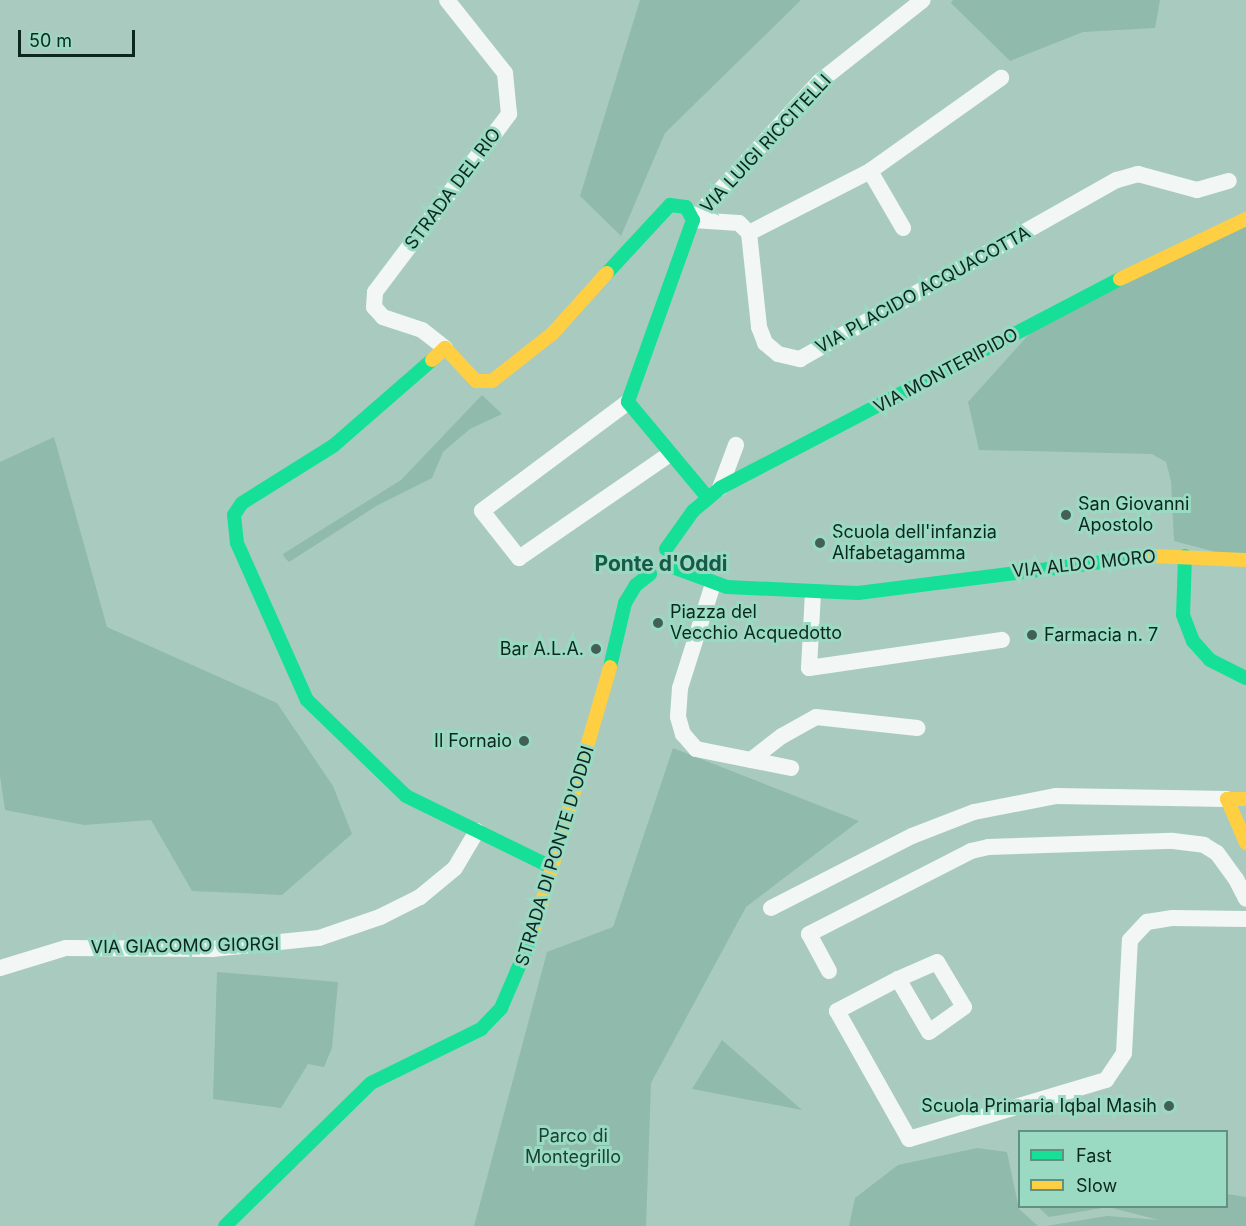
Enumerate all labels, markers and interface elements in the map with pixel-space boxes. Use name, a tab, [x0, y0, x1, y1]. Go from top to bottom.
scale bar	[21, 18, 138, 56]
text: 50 m	[29, 30, 72, 51]
street label: VIA LUIGI RICCITELLI	[696, 70, 836, 218]
street label: STRADA DEL RIO	[400, 124, 506, 254]
street label: VIA PLACIDO ACQUACOTTA	[812, 222, 1034, 358]
street label: VIA MONTERIPIDO	[870, 324, 1022, 418]
place label: San Giovanni Apostolo	[1078, 494, 1189, 536]
marker: San Giovanni Apostolo	[1059, 508, 1073, 522]
place label: Scuola dell'infanzia Alfabetagamma	[832, 522, 997, 564]
marker: Scuola dell'infanzia Alfabetagamma	[813, 536, 827, 550]
street label: VIA ALDO MORO	[1011, 546, 1157, 582]
district label: Ponte d'Oddi	[594, 551, 728, 577]
place label: Piazza del Vecchio Acquedotto	[670, 602, 842, 644]
marker: Piazza del Vecchio Acquedotto	[651, 616, 665, 630]
place label: Farmacia n. 7	[1044, 624, 1158, 646]
marker: Farmacia n. 7	[1025, 628, 1039, 642]
place label: Bar A.L.A.	[500, 638, 584, 660]
marker: Bar A.L.A.	[589, 642, 603, 656]
place label: Il Fornaio	[434, 730, 512, 752]
marker: Il Fornaio	[517, 734, 531, 748]
street label: STRADA DI PONTE D'ODDI	[511, 743, 599, 969]
street label: VIA GIACOMO GIORGI	[90, 934, 280, 958]
place label: Scuola Primaria Iqbal Masih	[921, 1095, 1157, 1117]
marker: Scuola Primaria Iqbal Masih	[1162, 1099, 1176, 1113]
park label: Parco di Montegrillo	[525, 1126, 621, 1168]
legend	[1018, 1130, 1228, 1208]
text: Fast	[1076, 1145, 1112, 1166]
text: Slow	[1076, 1175, 1117, 1196]

